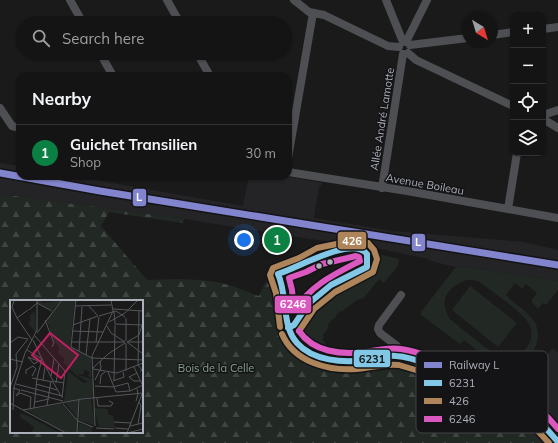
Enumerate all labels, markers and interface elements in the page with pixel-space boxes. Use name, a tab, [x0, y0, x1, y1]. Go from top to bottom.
north arrow	[462, 12, 498, 48]
map controls	[510, 12, 546, 156]
button: +	[510, 12, 546, 48]
search box	[16, 16, 292, 60]
icon: search	[30, 27, 52, 49]
text: Search here	[62, 29, 144, 48]
button: −	[510, 48, 546, 84]
street label: Allée André Lamotte	[367, 67, 397, 171]
button: locate	[510, 84, 546, 120]
text: Nearby	[32, 88, 91, 109]
button: layers	[510, 120, 546, 156]
text: Guichet Transilien	[70, 135, 197, 154]
text: 1	[41, 145, 49, 161]
text: 30 m	[246, 145, 276, 161]
text: Shop	[70, 154, 101, 170]
street label: Avenue Boileau	[385, 170, 465, 198]
line badge: L	[132, 188, 147, 207]
text: L	[136, 190, 142, 204]
pin: 1	[264, 225, 290, 255]
your location	[234, 230, 254, 250]
line badge: 426	[337, 231, 367, 250]
line badge: L	[411, 233, 426, 252]
text: 426	[342, 234, 362, 248]
text: L	[415, 235, 421, 249]
unlabelled marker	[325, 257, 335, 267]
unlabelled marker	[314, 261, 324, 271]
line badge: 6246	[274, 295, 312, 314]
text: 6246	[280, 297, 307, 311]
inset map	[10, 300, 143, 433]
line badge: 6231	[353, 349, 391, 368]
legend	[416, 351, 548, 433]
text: 6231	[359, 352, 386, 366]
text: Railway L	[449, 358, 499, 372]
park label: Bois de la Celle	[178, 361, 254, 375]
text: 6231	[449, 376, 475, 390]
text: 426	[449, 394, 469, 408]
text: 6246	[449, 412, 476, 426]

